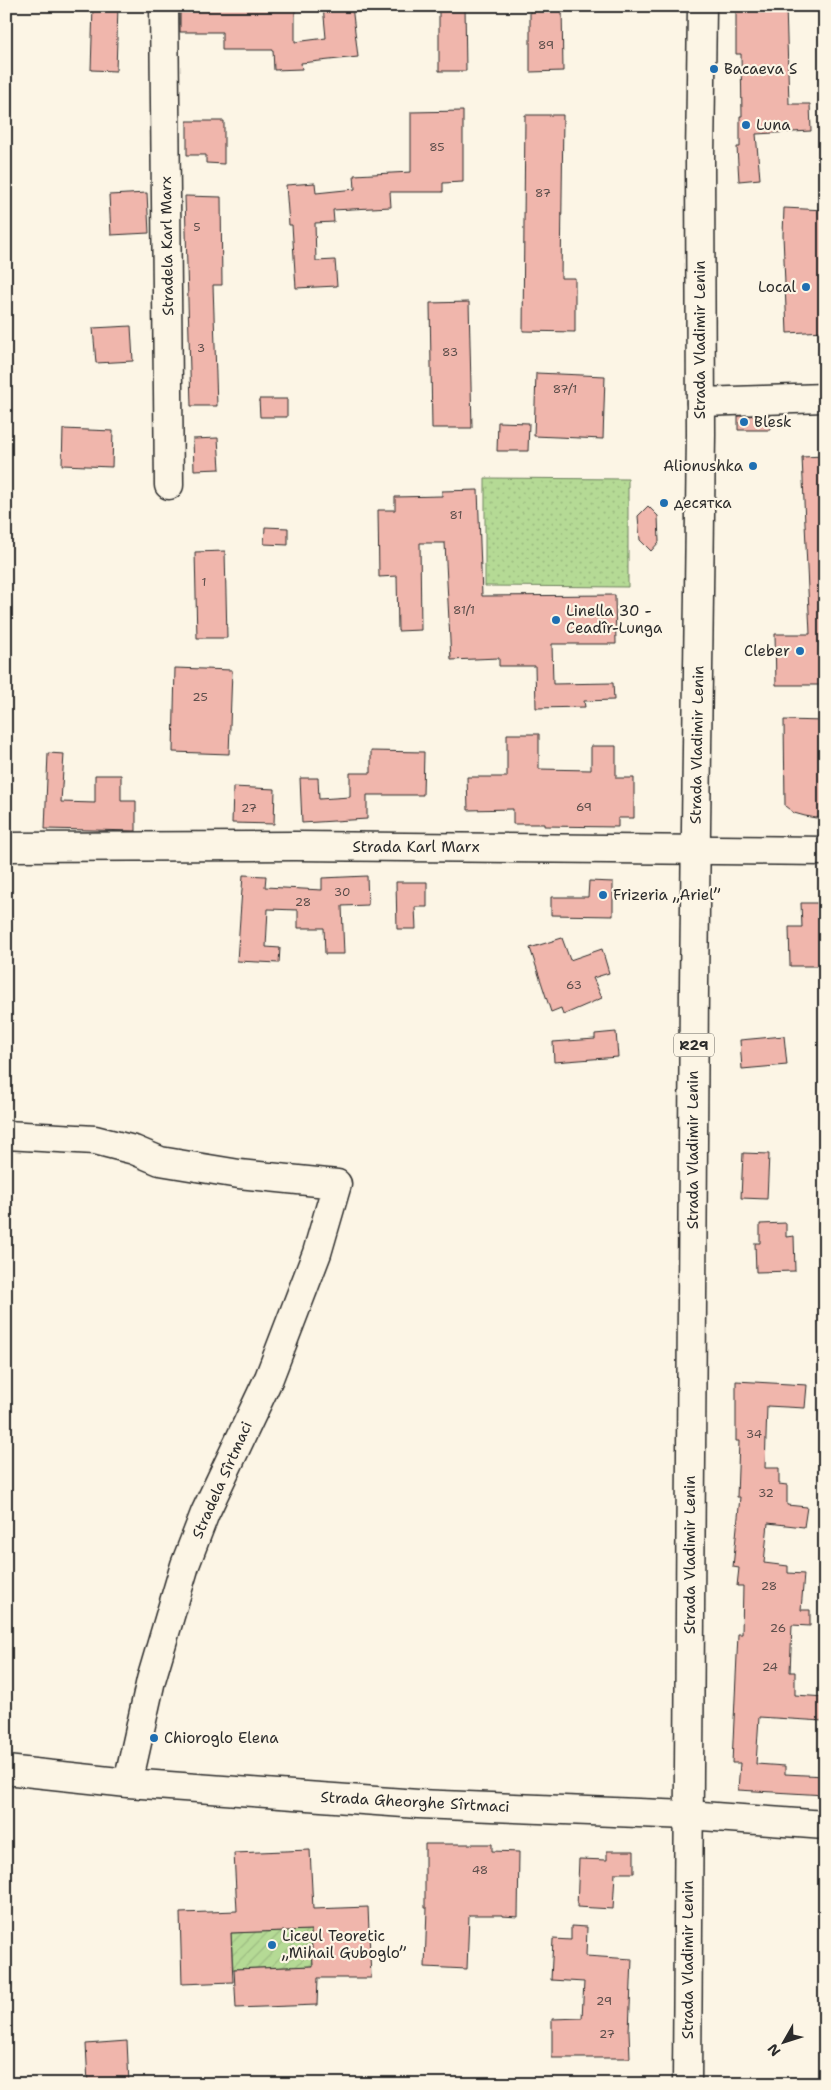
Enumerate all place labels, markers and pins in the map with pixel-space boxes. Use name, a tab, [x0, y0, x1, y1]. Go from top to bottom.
place label: Bacaeva S	[724, 59, 797, 79]
marker: Bacaeva S	[708, 63, 720, 75]
place label: Luna	[756, 115, 791, 135]
marker: Luna	[740, 119, 752, 131]
place label: Local	[758, 277, 796, 297]
marker: Local	[800, 281, 812, 293]
place label: Blesk	[754, 412, 792, 432]
marker: Blesk	[738, 416, 750, 428]
place label: Alionushka	[663, 456, 744, 476]
marker: Alionushka	[747, 460, 759, 472]
place label: десятка	[674, 493, 732, 513]
marker: десятка	[658, 497, 670, 509]
place label: Linella 30 - Ceadîr-Lunga	[566, 601, 663, 638]
marker: Linella 30 - Ceadîr-Lunga	[550, 614, 562, 626]
place label: Cleber	[744, 641, 790, 661]
marker: Cleber	[794, 645, 806, 657]
place label: Frizeria „Ariel”	[613, 885, 721, 905]
marker: Frizeria „Ariel”	[597, 889, 609, 901]
place label: Chioroglo Elena	[164, 1728, 279, 1748]
marker: Chioroglo Elena	[148, 1732, 160, 1744]
place label: Liceul Teoretic „Mihail Guboglo”	[281, 1926, 407, 1963]
marker: Liceul Teoretic „Mihail Guboglo”	[266, 1939, 278, 1951]

